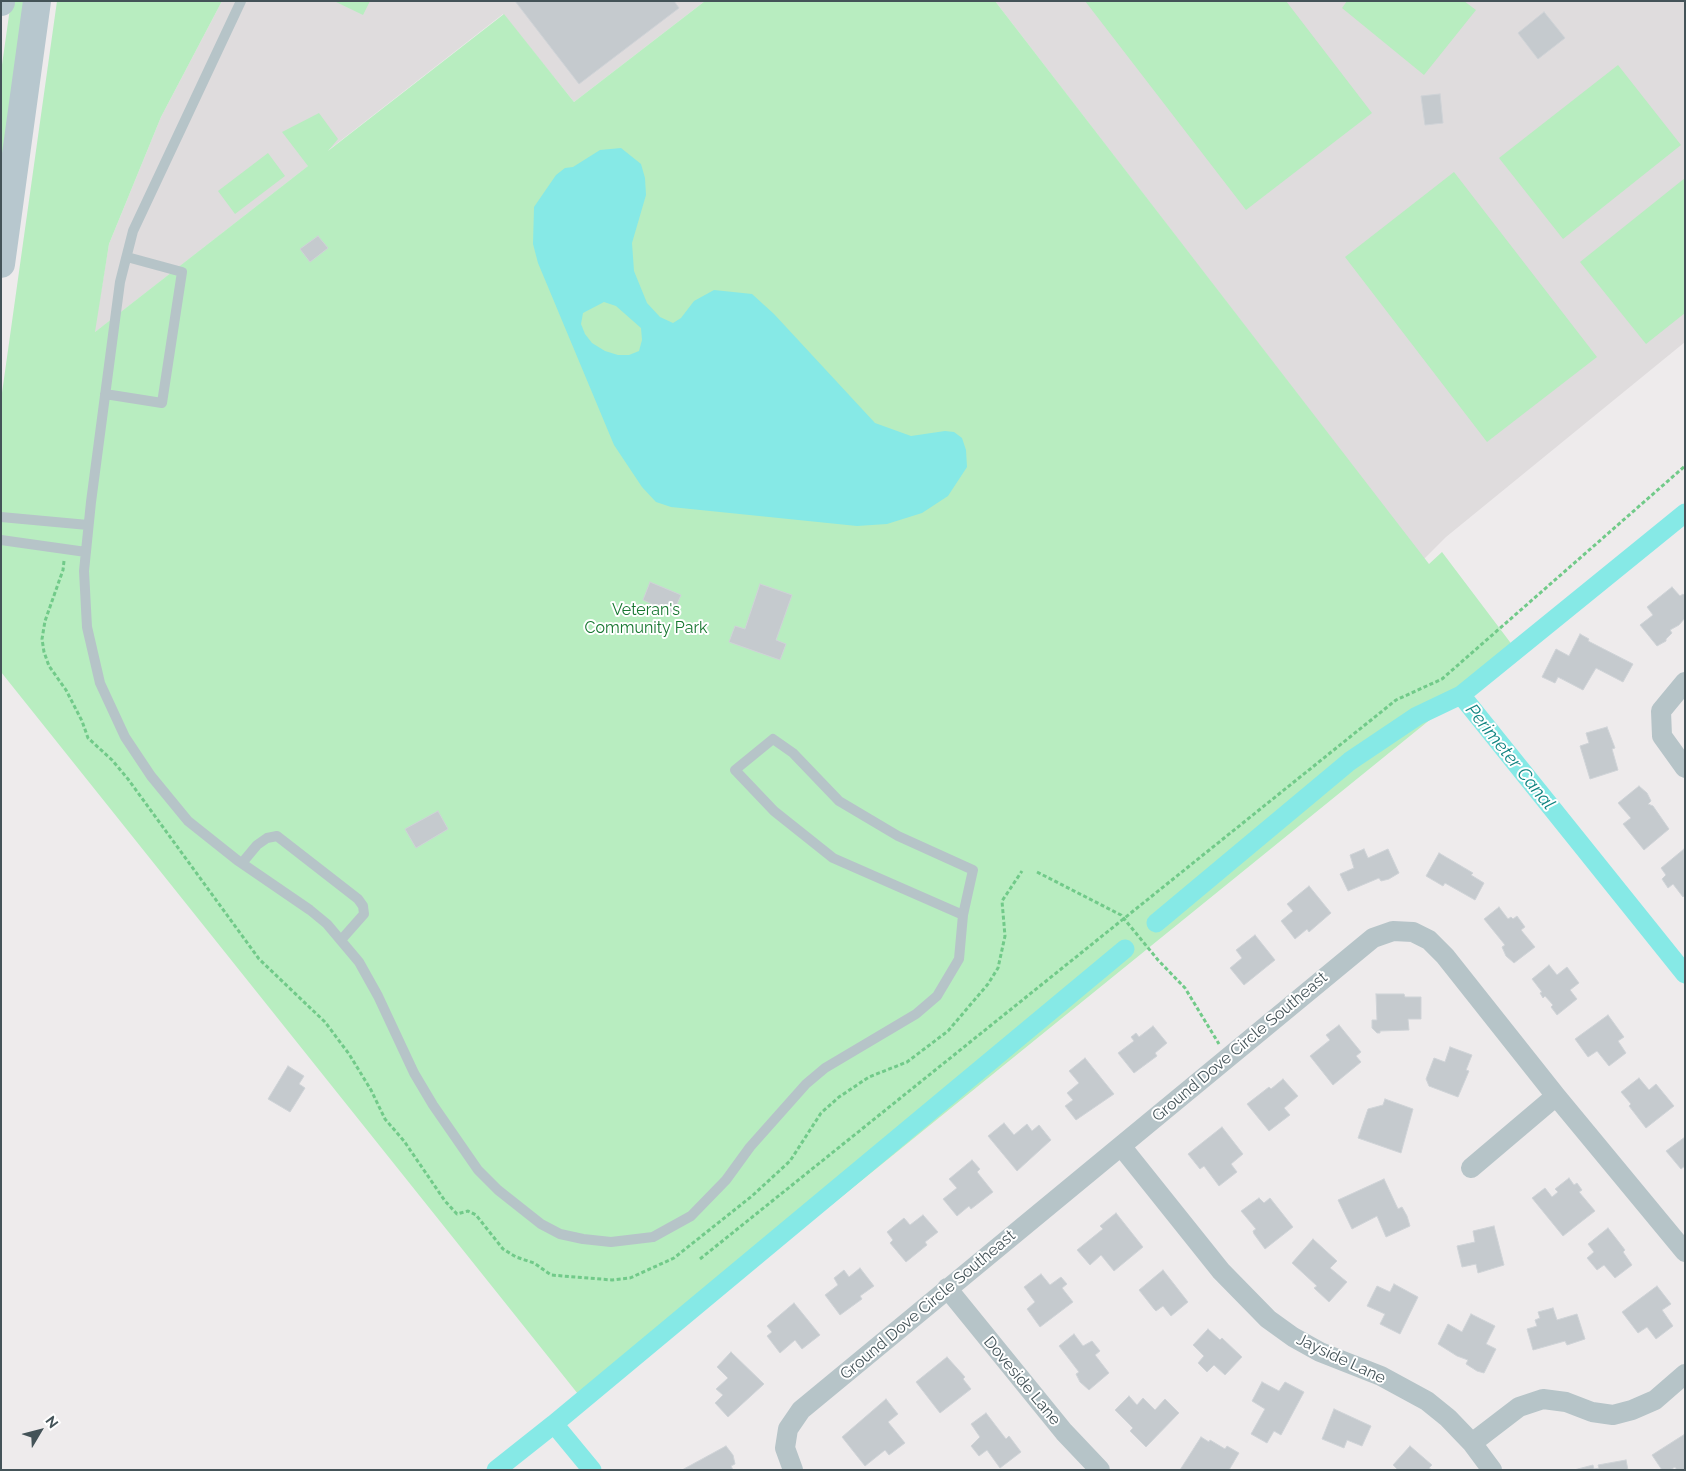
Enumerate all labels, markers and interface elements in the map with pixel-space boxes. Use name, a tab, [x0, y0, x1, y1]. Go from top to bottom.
park label: Veteran's Community Park	[584, 600, 708, 638]
water label: Perimeter Canal	[1461, 700, 1559, 814]
street label: Ground Dove Circle Southeast	[1149, 968, 1331, 1126]
street label: Ground Dove Circle Southeast	[837, 1226, 1019, 1384]
street label: Jayside Lane	[1293, 1330, 1389, 1388]
street label: Doveside Lane	[979, 1333, 1065, 1429]
north arrow	[15, 1406, 65, 1456]
text: N	[42, 1413, 62, 1431]

